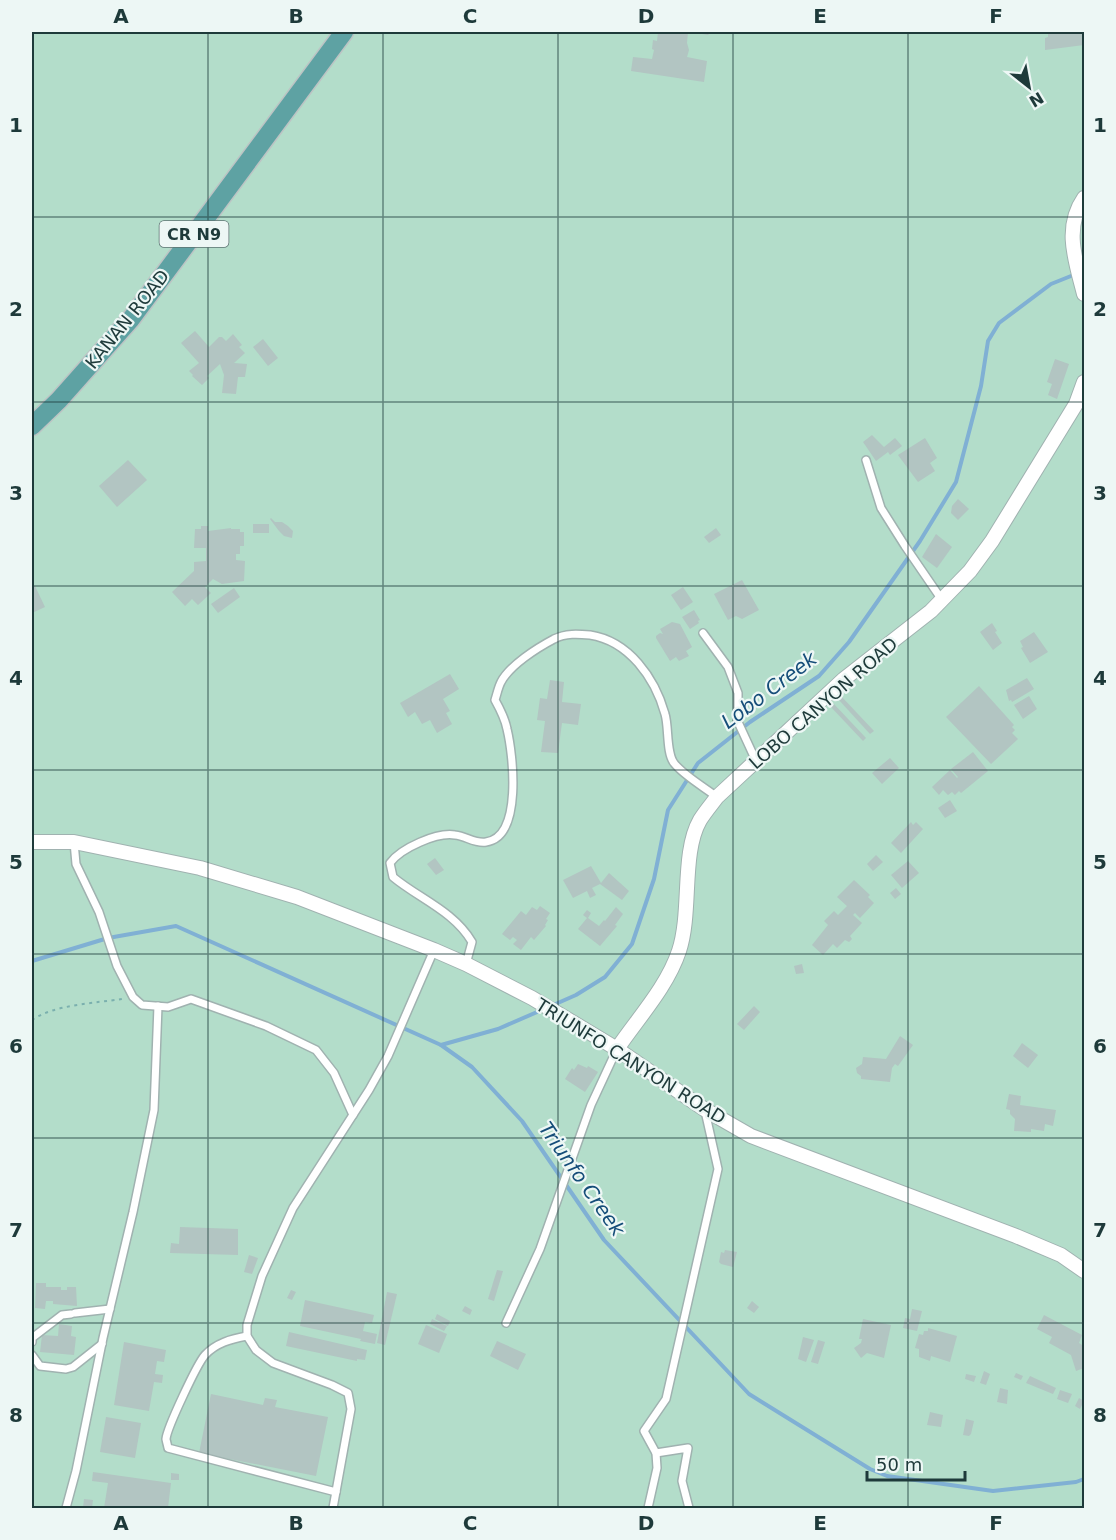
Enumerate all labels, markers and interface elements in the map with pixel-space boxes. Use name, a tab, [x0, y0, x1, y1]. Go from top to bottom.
text: A	[113, 4, 129, 28]
text: B	[288, 4, 304, 28]
text: C	[463, 4, 477, 28]
text: D	[638, 4, 654, 28]
text: E	[813, 4, 827, 28]
text: F	[989, 4, 1003, 28]
north arrow	[999, 57, 1059, 117]
text: N	[1026, 88, 1047, 111]
text: 1	[9, 113, 23, 137]
text: 1	[1093, 113, 1107, 137]
road number: CR N9	[160, 221, 228, 247]
street label: KANAN ROAD	[81, 265, 173, 373]
text: 2	[9, 297, 23, 321]
text: 2	[1093, 297, 1107, 321]
text: 3	[9, 481, 23, 505]
text: 3	[1093, 481, 1107, 505]
street label: LOBO CANYON ROAD	[745, 633, 901, 773]
water label: Lobo Creek	[717, 646, 822, 734]
text: 4	[9, 666, 23, 690]
text: 4	[1093, 666, 1107, 690]
text: 5	[9, 850, 23, 874]
text: 5	[1093, 850, 1107, 874]
street label: TRIUNFO CANYON ROAD	[531, 993, 730, 1128]
text: 6	[9, 1034, 23, 1058]
text: 6	[1093, 1034, 1107, 1058]
water label: Triunfo Creek	[534, 1117, 631, 1242]
text: 7	[9, 1218, 23, 1242]
text: 7	[1093, 1218, 1107, 1242]
text: 8	[9, 1403, 23, 1427]
text: 8	[1093, 1403, 1107, 1427]
scale bar	[867, 1444, 964, 1482]
text: 50 m	[876, 1454, 922, 1475]
text: A	[113, 1511, 129, 1535]
text: B	[288, 1511, 304, 1535]
text: C	[463, 1511, 477, 1535]
text: D	[638, 1511, 654, 1535]
text: E	[813, 1511, 827, 1535]
text: F	[989, 1511, 1003, 1535]

